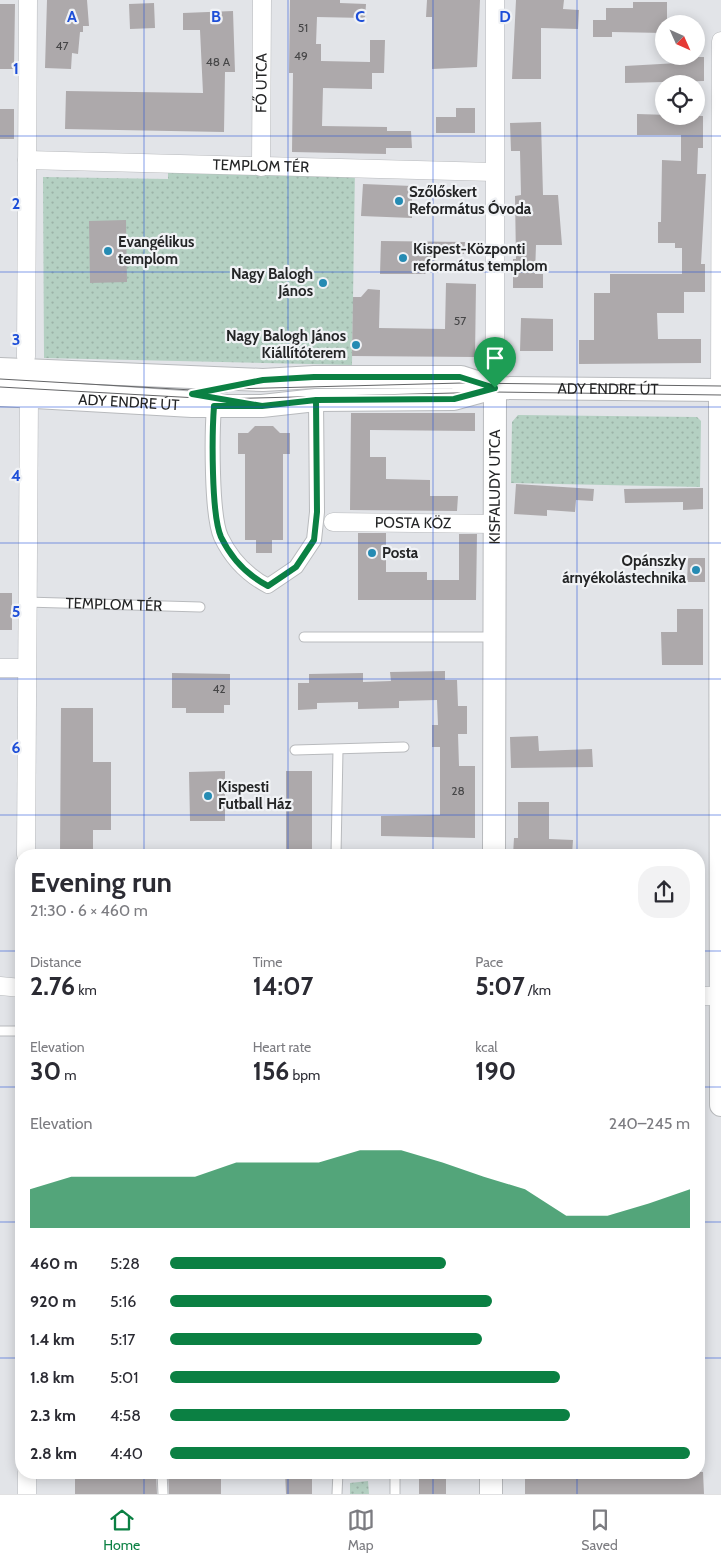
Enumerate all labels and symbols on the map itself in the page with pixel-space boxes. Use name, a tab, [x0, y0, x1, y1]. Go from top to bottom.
text: A	[67, 7, 77, 26]
text: B	[211, 7, 221, 26]
text: C	[355, 7, 365, 26]
text: D	[499, 7, 511, 26]
north arrow	[655, 15, 705, 65]
house number: 51	[298, 20, 308, 35]
house number: 47	[56, 38, 68, 53]
house number: 49	[294, 48, 308, 63]
street label: FŐ UTCA	[251, 52, 271, 113]
house number: 48 A	[206, 54, 231, 69]
text: 1	[13, 59, 19, 78]
street label: TEMPLOM TÉR	[212, 156, 309, 176]
place label: Szőlőskert Református Óvoda	[409, 183, 532, 218]
text: 2	[12, 194, 20, 213]
marker: Szőlőskert Református Óvoda	[393, 195, 405, 207]
place label: Evangélikus templom	[118, 233, 194, 268]
place label: Kispest-Központi református templom	[413, 240, 548, 275]
marker: Evangélikus templom	[102, 245, 114, 257]
marker: Kispest-Központi református templom	[397, 252, 409, 264]
place label: Nagy Balogh János	[231, 265, 313, 300]
marker: Nagy Balogh János	[317, 277, 329, 289]
house number: 57	[454, 313, 466, 328]
place label: Nagy Balogh János Kiállítóterem	[226, 327, 346, 362]
text: 3	[12, 330, 20, 349]
pin	[474, 337, 516, 388]
marker: Nagy Balogh János Kiállítóterem	[350, 339, 362, 351]
street label: ADY ENDRE ÚT	[557, 379, 659, 398]
street label: ADY ENDRE ÚT	[78, 391, 180, 414]
street label: KISFALUDY UTCA	[486, 429, 504, 544]
text: 4	[11, 466, 21, 485]
street label: POSTA KÖZ	[375, 514, 452, 532]
place label: Posta	[382, 544, 419, 562]
marker: Posta	[366, 547, 378, 559]
place label: Opánszky árnyékolástechnika	[562, 552, 687, 587]
marker: Opánszky árnyékolástechnika	[690, 564, 702, 576]
street label: TEMPLOM TÉR	[65, 594, 162, 615]
text: 5	[12, 602, 20, 621]
house number: 42	[212, 681, 226, 696]
text: 6	[12, 738, 21, 757]
place label: Kispesti Futball Ház	[218, 778, 292, 813]
house number: 28	[451, 783, 465, 798]
marker: Kispesti Futball Ház	[202, 790, 214, 802]

